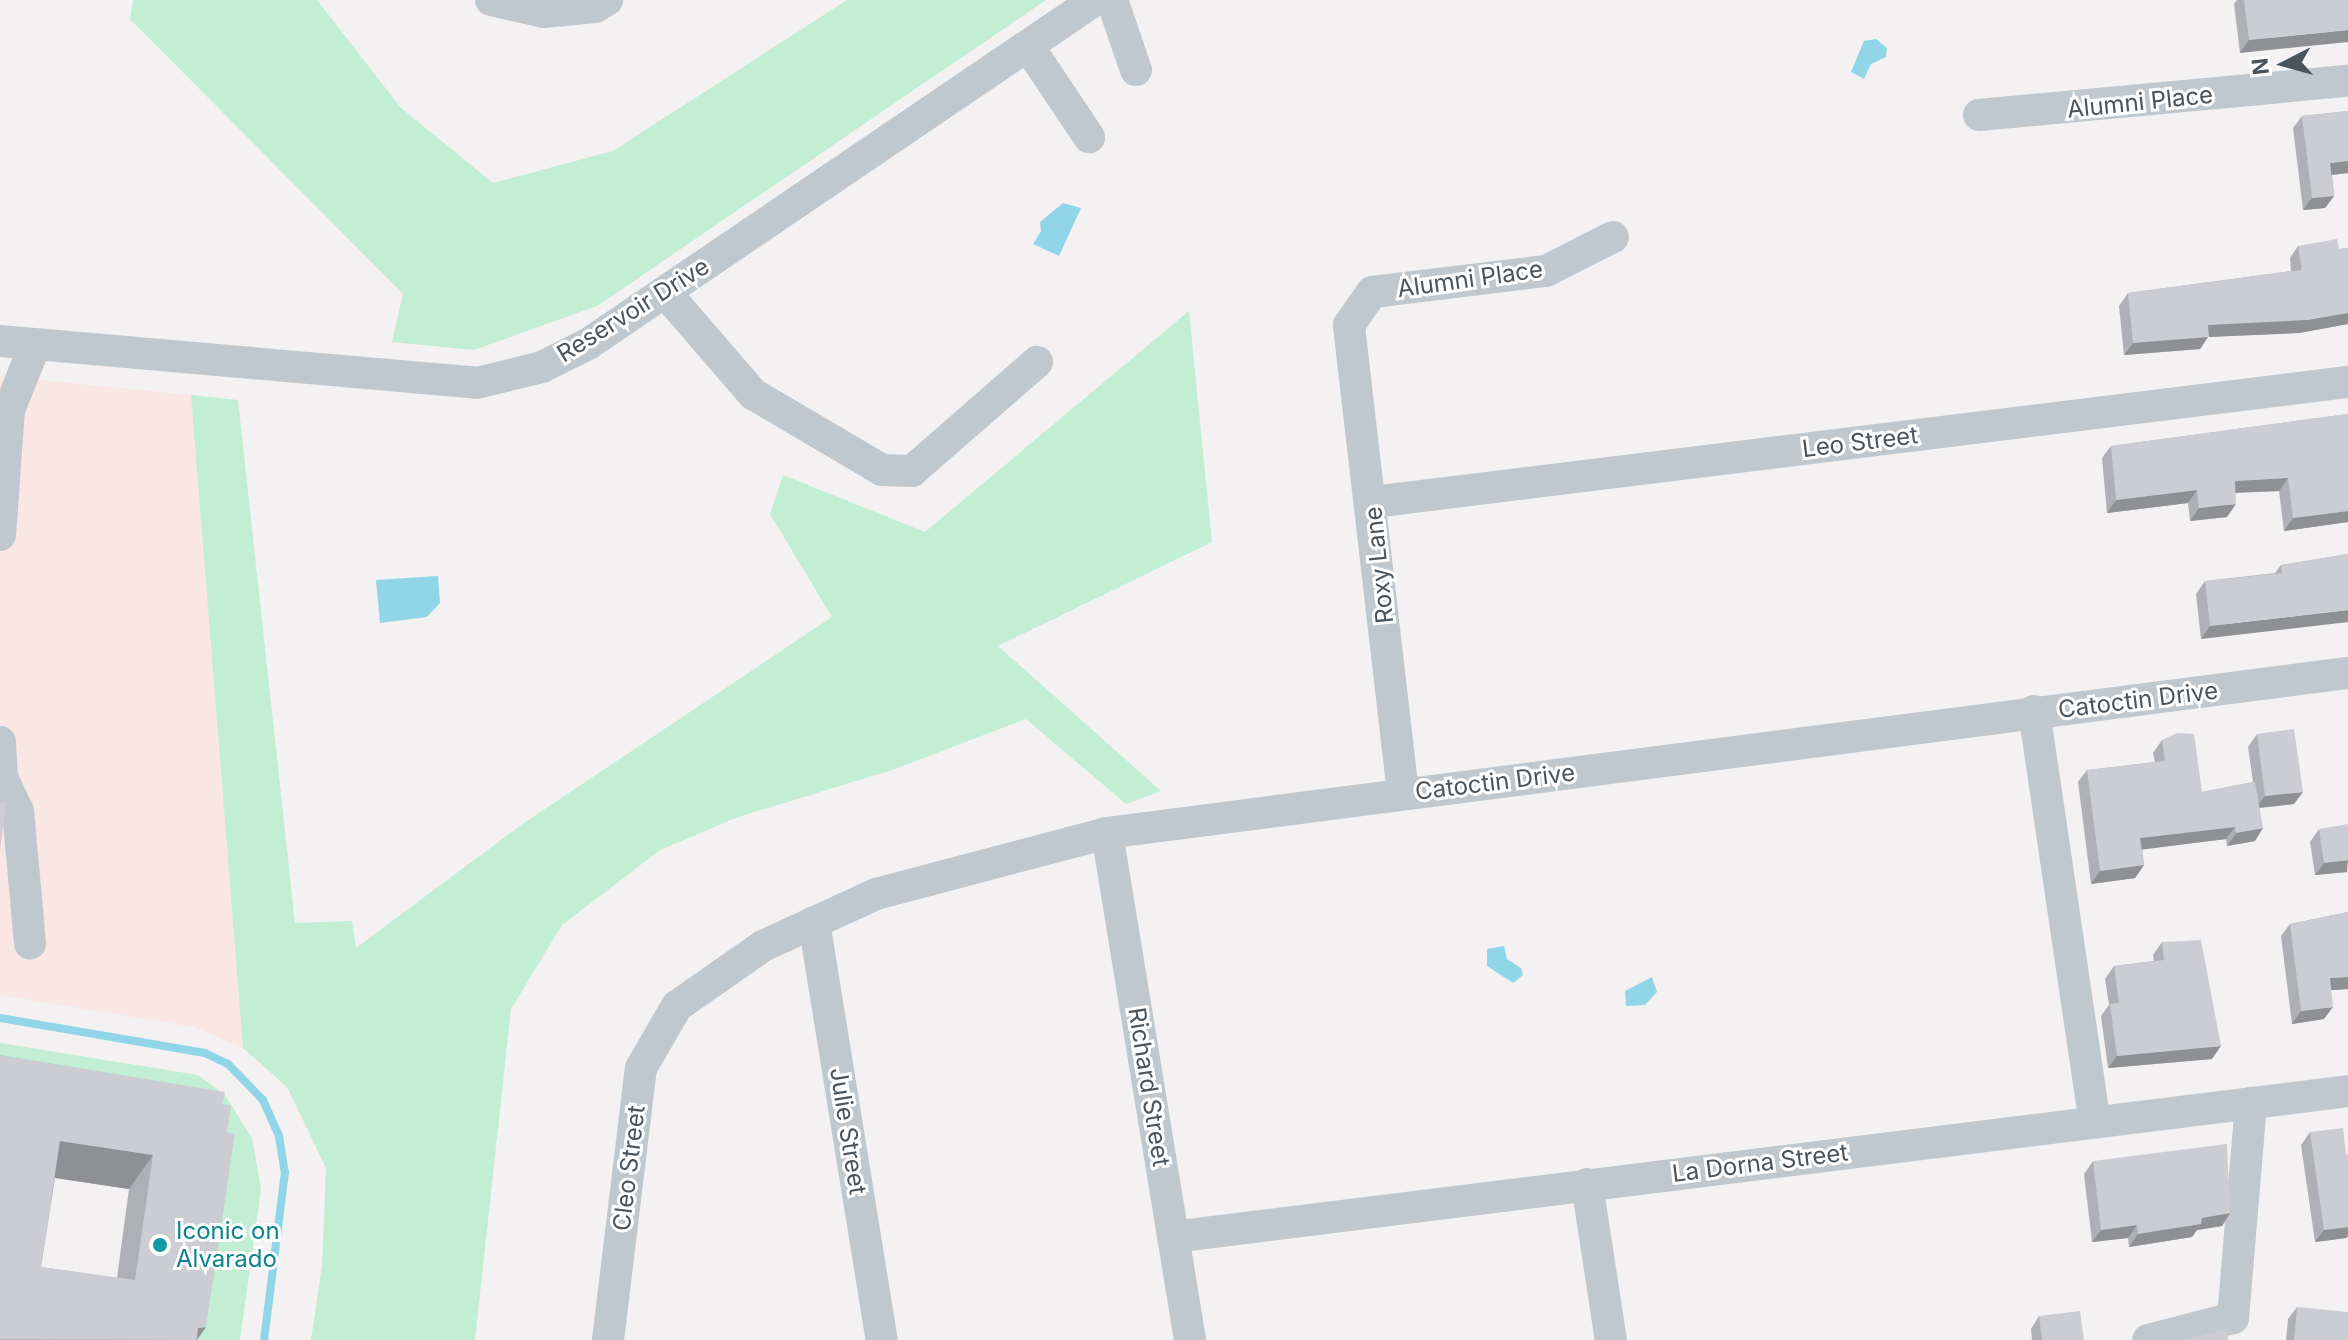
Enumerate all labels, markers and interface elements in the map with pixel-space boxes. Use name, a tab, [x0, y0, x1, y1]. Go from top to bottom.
north arrow	[2244, 24, 2324, 104]
text: N	[2246, 57, 2274, 76]
street label: Alumni Place	[2066, 80, 2214, 124]
street label: Reservoir Drive	[552, 252, 714, 368]
street label: Alumni Place	[1395, 255, 1545, 303]
street label: Leo Street	[1800, 421, 1920, 463]
street label: Roxy Lane	[1359, 505, 1399, 625]
street label: Catoctin Drive	[2056, 676, 2220, 724]
street label: Catoctin Drive	[1413, 758, 1577, 806]
street label: Richard Street	[1122, 1006, 1176, 1168]
street label: Julie Street	[824, 1066, 872, 1196]
street label: Cleo Street	[607, 1104, 651, 1232]
street label: La Dorna Street	[1670, 1138, 1850, 1188]
place label: Iconic on Alvarado	[176, 1217, 280, 1273]
marker: Iconic on Alvarado	[151, 1236, 169, 1254]

